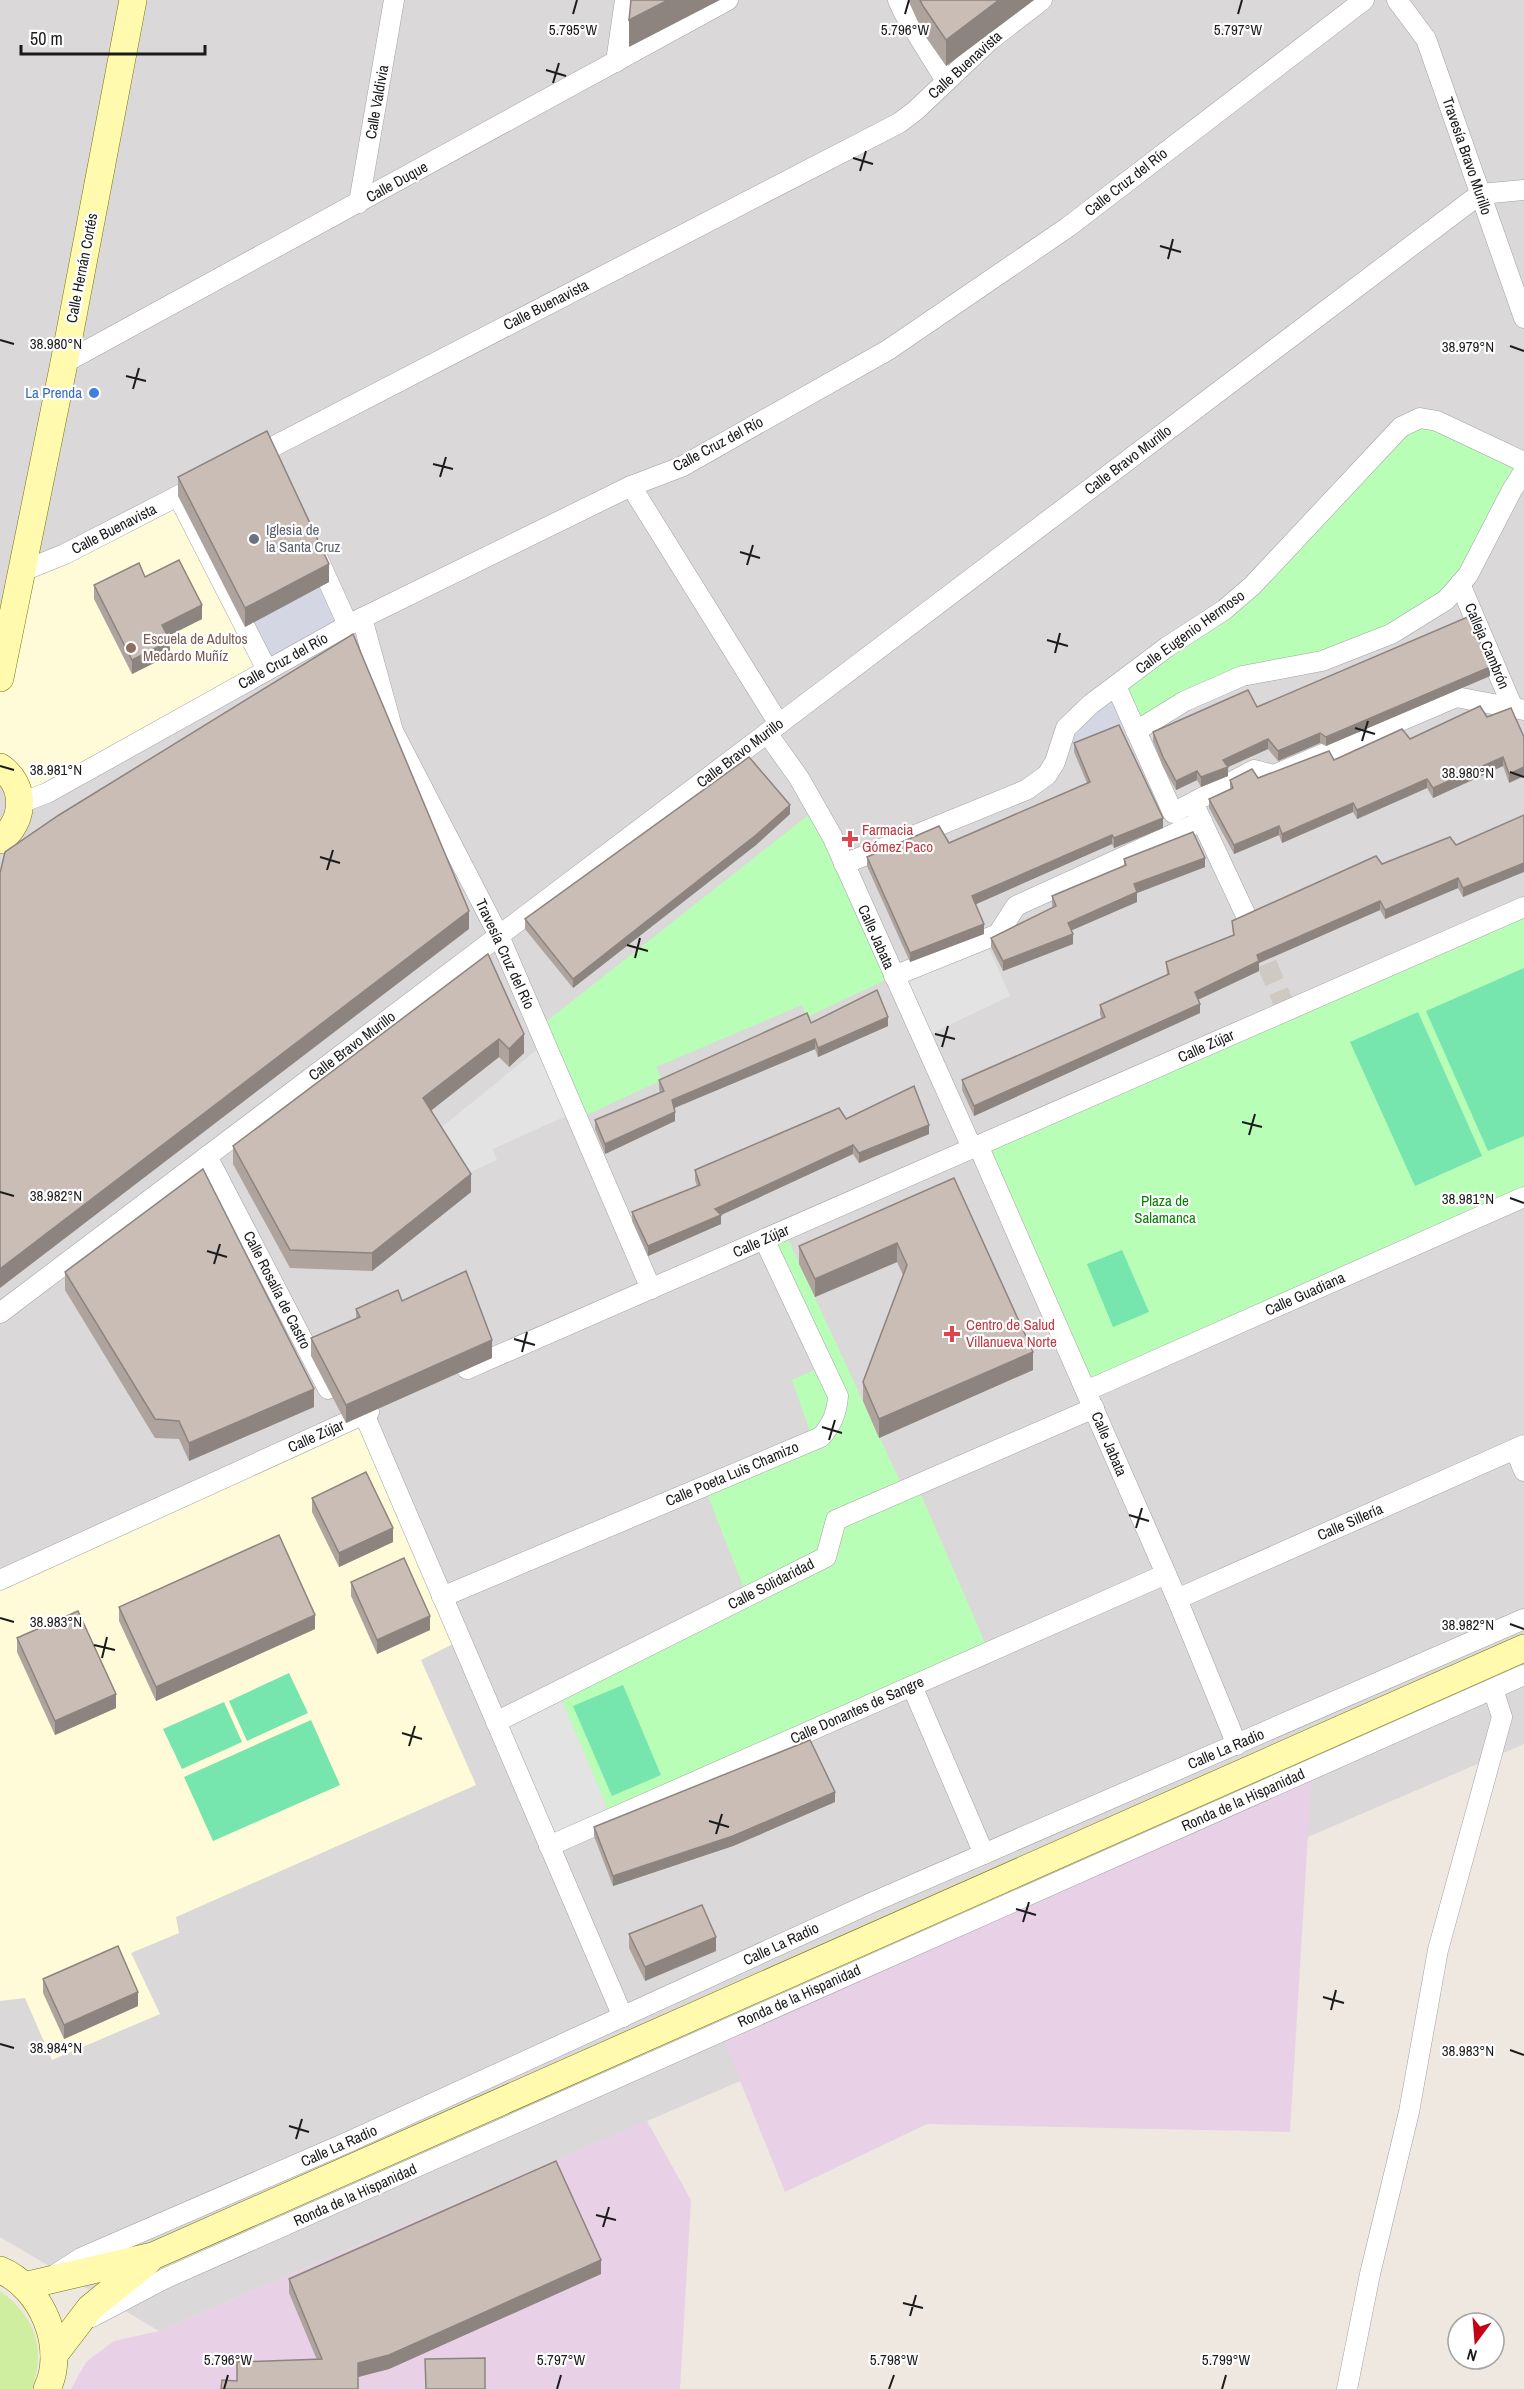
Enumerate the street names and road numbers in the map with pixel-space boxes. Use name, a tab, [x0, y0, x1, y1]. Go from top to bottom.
street label: Calle Buenavista	[923, 26, 1006, 104]
street label: Calle Valdivia	[360, 63, 393, 141]
street label: Travesía Bravo Murillo	[1437, 94, 1498, 218]
street label: Calle Cruz del Río	[1080, 143, 1172, 221]
street label: Calle Duque	[362, 156, 432, 207]
street label: Calle Hernán Cortés	[61, 211, 102, 325]
street label: Calle Buenavista	[500, 274, 592, 335]
street label: Calle Cruz del Río	[669, 411, 767, 476]
street label: Calle Bravo Murillo	[1080, 420, 1176, 499]
street label: Calle Buenavista	[68, 498, 160, 559]
street label: Calle Eugenio Hermoso	[1131, 585, 1249, 678]
street label: Calleja Cambrón	[1460, 600, 1515, 692]
street label: Calle Cruz del Río	[234, 627, 332, 694]
street label: Calle Bravo Murillo	[692, 713, 788, 792]
street label: Travesía Cruz del Río	[471, 895, 540, 1012]
street label: Calle Jabata	[853, 901, 900, 972]
street label: Calle Bravo Murillo	[304, 1006, 400, 1085]
street label: Calle Zújar	[1174, 1024, 1237, 1067]
street label: Calle Zújar	[729, 1219, 792, 1262]
street label: Calle Rosalía de Castro	[239, 1227, 316, 1353]
street label: Calle Guadiana	[1261, 1267, 1348, 1321]
street label: Calle Jabata	[1086, 1408, 1133, 1480]
street label: Calle Zújar	[284, 1414, 347, 1457]
street label: Calle Poeta Luis Chamizo	[662, 1436, 802, 1511]
street label: Calle Sillería	[1314, 1498, 1386, 1545]
street label: Calle Solidaridad	[724, 1553, 818, 1614]
street label: Calle Donantes de Sangre	[787, 1671, 927, 1748]
street label: Calle La Radio	[1184, 1723, 1267, 1774]
street label: Ronda de la Hispanidad	[1178, 1763, 1308, 1836]
street label: Calle La Radio	[739, 1917, 822, 1970]
street label: Ronda de la Hispanidad	[734, 1959, 864, 2032]
street label: Calle La Radio	[297, 2119, 380, 2172]
street label: Ronda de la Hispanidad	[290, 2158, 420, 2231]

